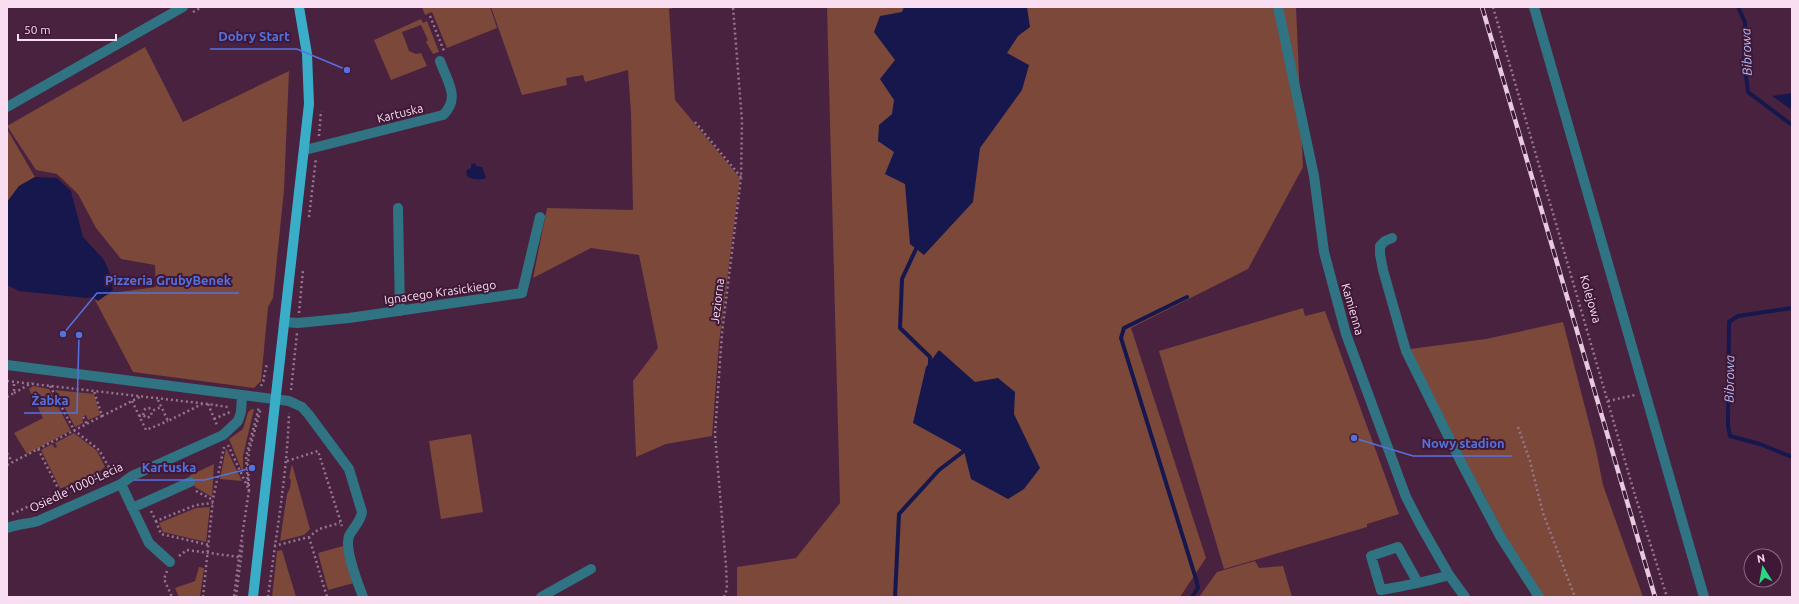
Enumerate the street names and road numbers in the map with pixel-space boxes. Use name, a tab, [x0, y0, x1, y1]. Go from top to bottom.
street label: Kartuska	[376, 101, 424, 125]
street label: Kolejowa	[1578, 273, 1604, 325]
street label: Ignacego Krasickiego	[383, 278, 497, 306]
street label: Jeziorna	[708, 278, 726, 324]
street label: Kamienna	[1339, 282, 1367, 336]
street label: Osiedle 1000-Lecia	[27, 460, 125, 514]

